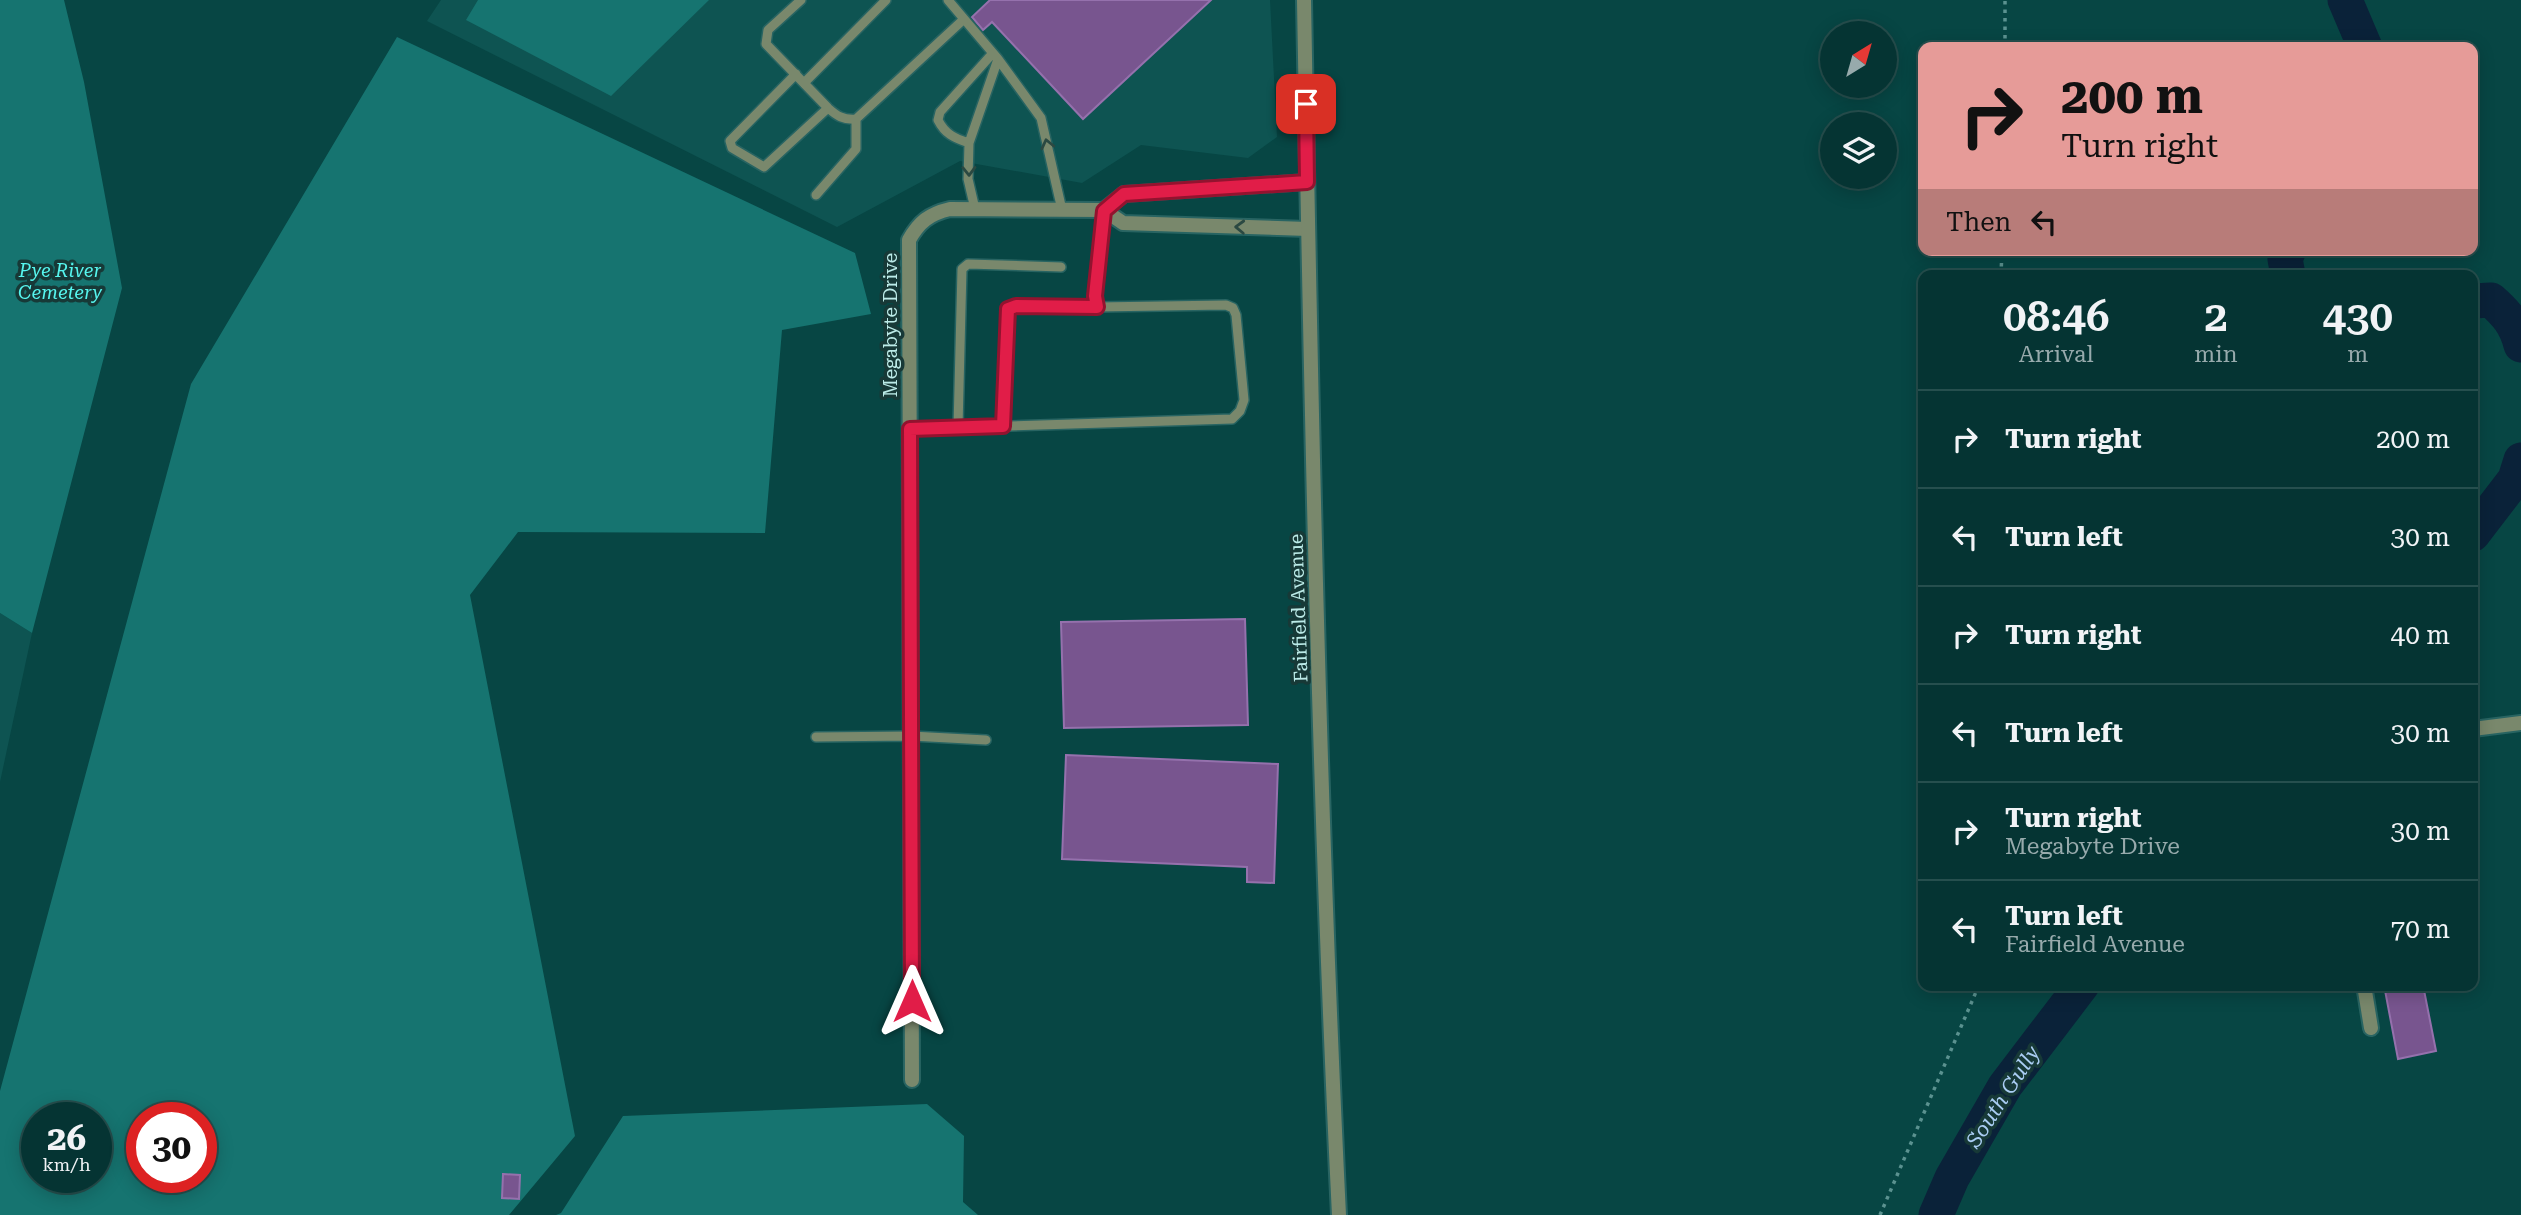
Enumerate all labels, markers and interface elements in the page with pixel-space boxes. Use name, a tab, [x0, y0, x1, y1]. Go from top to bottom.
north arrow	[1820, 21, 1897, 98]
map controls	[1820, 21, 1897, 189]
text: 200 m	[2061, 68, 2203, 125]
icon: right	[1946, 70, 2037, 161]
pin	[1276, 74, 1336, 134]
icon: arrive	[1287, 85, 1325, 123]
button: layers	[1820, 112, 1897, 189]
text: Turn right	[2061, 127, 2218, 165]
one-way arrow	[1041, 138, 1055, 150]
one-way arrow	[961, 166, 977, 177]
icon: left	[2025, 203, 2063, 241]
text: Then	[1946, 207, 2011, 237]
one-way arrow	[1234, 220, 1245, 235]
street label: Megabyte Drive	[879, 253, 902, 397]
park label: Pye River Cemetery	[18, 259, 102, 304]
text: 08:46	[2003, 292, 2109, 341]
text: 2	[2204, 292, 2228, 341]
text: 430	[2322, 292, 2393, 341]
text: Arrival	[2019, 341, 2094, 368]
text: min	[2194, 341, 2238, 368]
text: m	[2347, 341, 2368, 368]
icon: right	[1946, 420, 1984, 458]
text: Turn right	[2005, 424, 2141, 454]
text: 200 m	[2376, 424, 2450, 454]
icon: left	[1946, 518, 1984, 556]
text: Turn left	[2005, 522, 2123, 552]
text: 30 m	[2391, 522, 2450, 552]
street label: Fairfield Avenue	[1284, 533, 1313, 683]
icon: right	[1946, 616, 1984, 654]
text: Turn right	[2005, 620, 2141, 650]
text: 40 m	[2391, 620, 2450, 650]
icon: left	[1946, 714, 1984, 752]
text: Turn left	[2005, 718, 2123, 748]
text: 30 m	[2391, 718, 2450, 748]
text: Turn right	[2005, 803, 2141, 833]
icon: right	[1946, 812, 1984, 850]
text: 30 m	[2391, 816, 2450, 846]
text: Megabyte Drive	[2005, 833, 2180, 860]
text: Turn left	[2005, 901, 2123, 931]
icon: left	[1946, 910, 1984, 948]
text: 70 m	[2391, 914, 2450, 944]
text: Fairfield Avenue	[2005, 931, 2185, 958]
position arrow	[875, 964, 949, 1038]
water label: South Gully	[1961, 1041, 2045, 1153]
speed limit sign: 30	[126, 1102, 217, 1193]
text: 26	[47, 1118, 86, 1159]
text: km/h	[42, 1154, 91, 1175]

